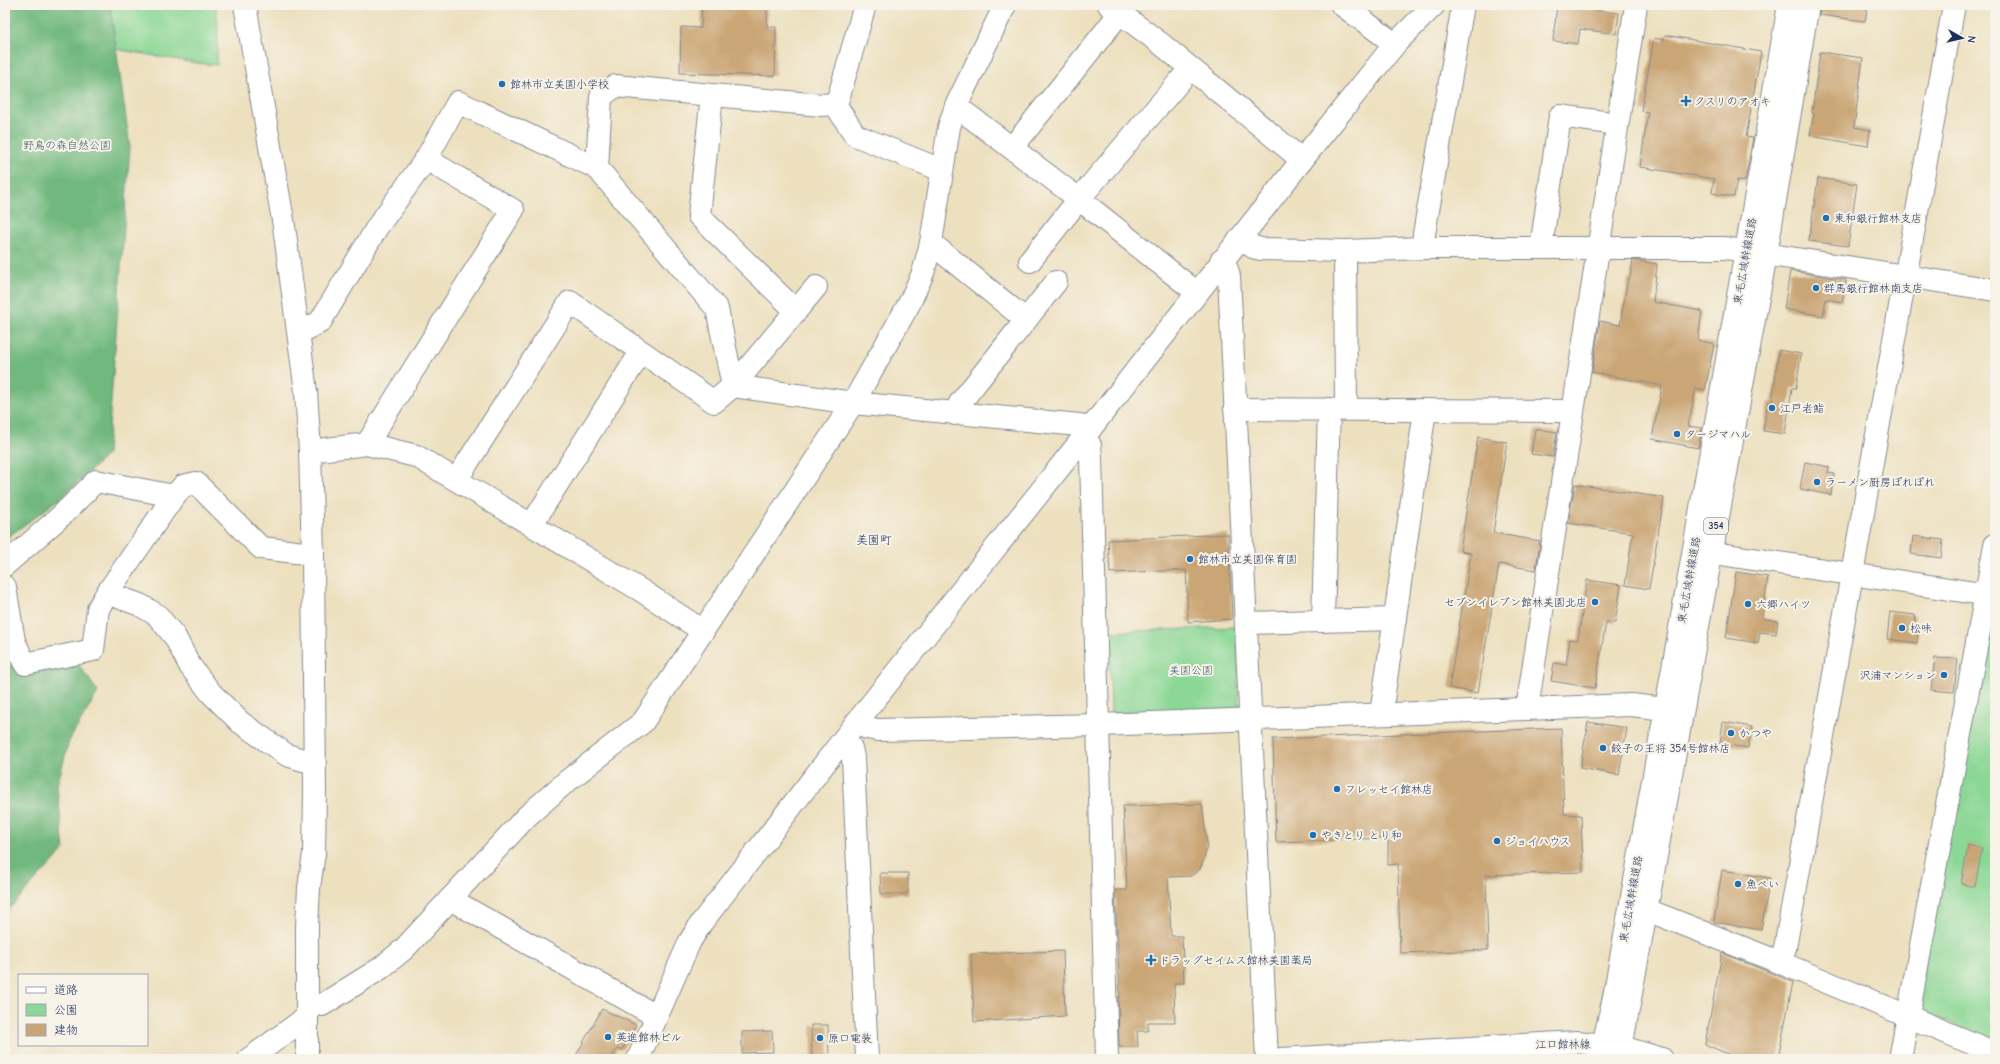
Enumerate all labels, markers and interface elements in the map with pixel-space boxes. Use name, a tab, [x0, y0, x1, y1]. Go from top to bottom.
north arrow	[1942, 18, 1982, 58]
text: N	[1964, 35, 1978, 44]
place label: 館林市立美園小学校	[510, 78, 609, 91]
marker: 館林市立美園小学校	[497, 79, 507, 89]
place label: クスリのアオキ	[1694, 95, 1771, 108]
marker: クスリのアオキ	[1681, 96, 1691, 106]
park label: 野鳥の森自然公園	[23, 139, 111, 152]
place label: 東和銀行館林支店	[1834, 212, 1922, 225]
marker: 東和銀行館林支店	[1821, 213, 1831, 223]
street label: 東毛広域幹線道路	[1731, 217, 1759, 305]
place label: 群馬銀行館林南支店	[1824, 282, 1923, 295]
marker: 群馬銀行館林南支店	[1811, 283, 1821, 293]
place label: 江戸老鮨	[1780, 402, 1824, 415]
marker: 江戸老鮨	[1767, 403, 1777, 413]
place label: タージマハル	[1685, 428, 1751, 441]
marker: タージマハル	[1672, 429, 1682, 439]
place label: ラーメン厨房ぽれぽれ	[1825, 476, 1935, 489]
marker: ラーメン厨房ぽれぽれ	[1812, 477, 1822, 487]
road number: 354	[1704, 518, 1728, 534]
district label: 美園町	[856, 533, 892, 547]
street label: 東毛広域幹線道路	[1675, 536, 1703, 624]
place label: 館林市立美園保育園	[1198, 553, 1297, 566]
marker: 館林市立美園保育園	[1185, 554, 1195, 564]
place label: セブンイレブン館林美園北店	[1444, 596, 1587, 609]
marker: セブンイレブン館林美園北店	[1590, 597, 1600, 607]
place label: 六郷ハイツ	[1756, 598, 1811, 611]
marker: 六郷ハイツ	[1743, 599, 1753, 609]
place label: 松味	[1910, 622, 1932, 635]
marker: 松味	[1897, 623, 1907, 633]
park label: 美園公園	[1169, 664, 1213, 677]
place label: 沢浦マンション	[1859, 669, 1936, 682]
marker: 沢浦マンション	[1939, 670, 1949, 680]
place label: かつや	[1739, 727, 1772, 740]
marker: かつや	[1726, 728, 1736, 738]
place label: 餃子の王将 354号館林店	[1611, 742, 1731, 755]
marker: 餃子の王将 354号館林店	[1598, 743, 1608, 753]
place label: フレッセイ館林店	[1345, 783, 1433, 796]
marker: フレッセイ館林店	[1332, 784, 1342, 794]
place label: やきとり とり和	[1321, 829, 1402, 842]
marker: やきとり とり和	[1308, 830, 1318, 840]
place label: ジョイハウス	[1505, 835, 1570, 848]
marker: ジョイハウス	[1492, 836, 1502, 846]
street label: 東毛広域幹線道路	[1617, 855, 1645, 943]
place label: 魚べい	[1746, 878, 1779, 891]
marker: 魚べい	[1733, 879, 1743, 889]
place label: ドラッグセイムス館林美園薬局	[1159, 954, 1313, 967]
marker: ドラッグセイムス館林美園薬局	[1146, 955, 1156, 965]
legend	[18, 974, 148, 1046]
text: 道路	[54, 983, 78, 997]
text: 公園	[54, 1003, 78, 1017]
text: 建物	[54, 1023, 78, 1037]
place label: 英進館林ビル	[616, 1031, 682, 1044]
marker: 英進館林ビル	[603, 1032, 613, 1042]
place label: 原口電装	[828, 1032, 872, 1045]
marker: 原口電装	[815, 1033, 825, 1043]
street label: 江口館林線	[1536, 1038, 1591, 1051]

